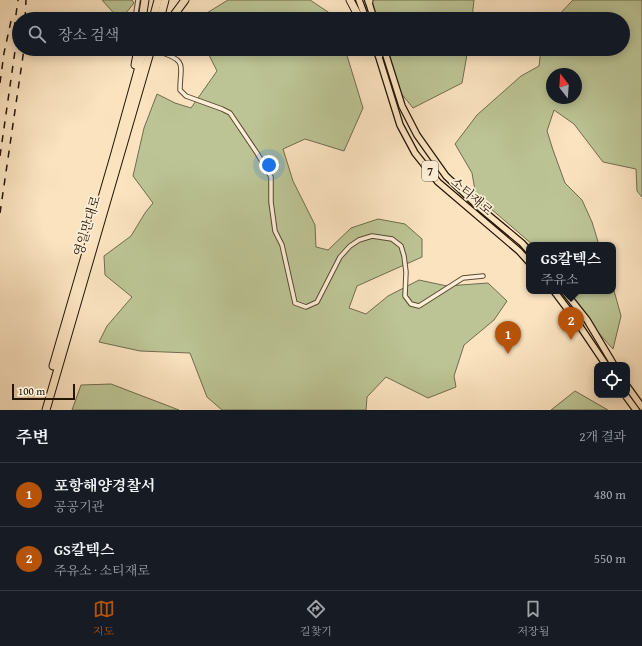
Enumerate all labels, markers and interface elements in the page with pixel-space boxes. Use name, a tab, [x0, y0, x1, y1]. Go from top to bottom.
search box	[12, 12, 630, 56]
icon: search	[26, 23, 48, 45]
text: 장소 검색	[58, 24, 119, 45]
north arrow	[546, 68, 582, 104]
your location	[259, 155, 279, 175]
road number: 7	[422, 161, 438, 181]
street label: 소티재로	[447, 172, 498, 220]
street label: 영일만대로	[69, 193, 105, 259]
popup	[526, 242, 616, 294]
text: GS칼텍스	[541, 248, 601, 269]
text: 주유소	[541, 270, 578, 289]
pin: 2	[558, 307, 584, 340]
pin: 1	[495, 321, 521, 354]
map controls	[594, 362, 630, 398]
button: locate	[594, 362, 630, 398]
scale bar	[12, 382, 75, 401]
text: 100 m	[18, 383, 45, 399]
text: 주변	[16, 424, 49, 449]
text: 2개 결과	[579, 427, 626, 446]
text: 포항해양경찰서	[54, 475, 155, 496]
text: 1	[26, 485, 32, 504]
text: 480 m	[594, 485, 626, 504]
text: 공공기관	[54, 497, 104, 516]
text: GS칼텍스	[54, 539, 114, 560]
text: 2	[26, 549, 32, 568]
text: 550 m	[594, 549, 626, 568]
text: 주유소 · 소티재로	[54, 561, 150, 580]
tab: 지도	[93, 598, 115, 639]
tab: 길찾기	[300, 598, 332, 639]
tab: 저장됨	[517, 598, 549, 639]

